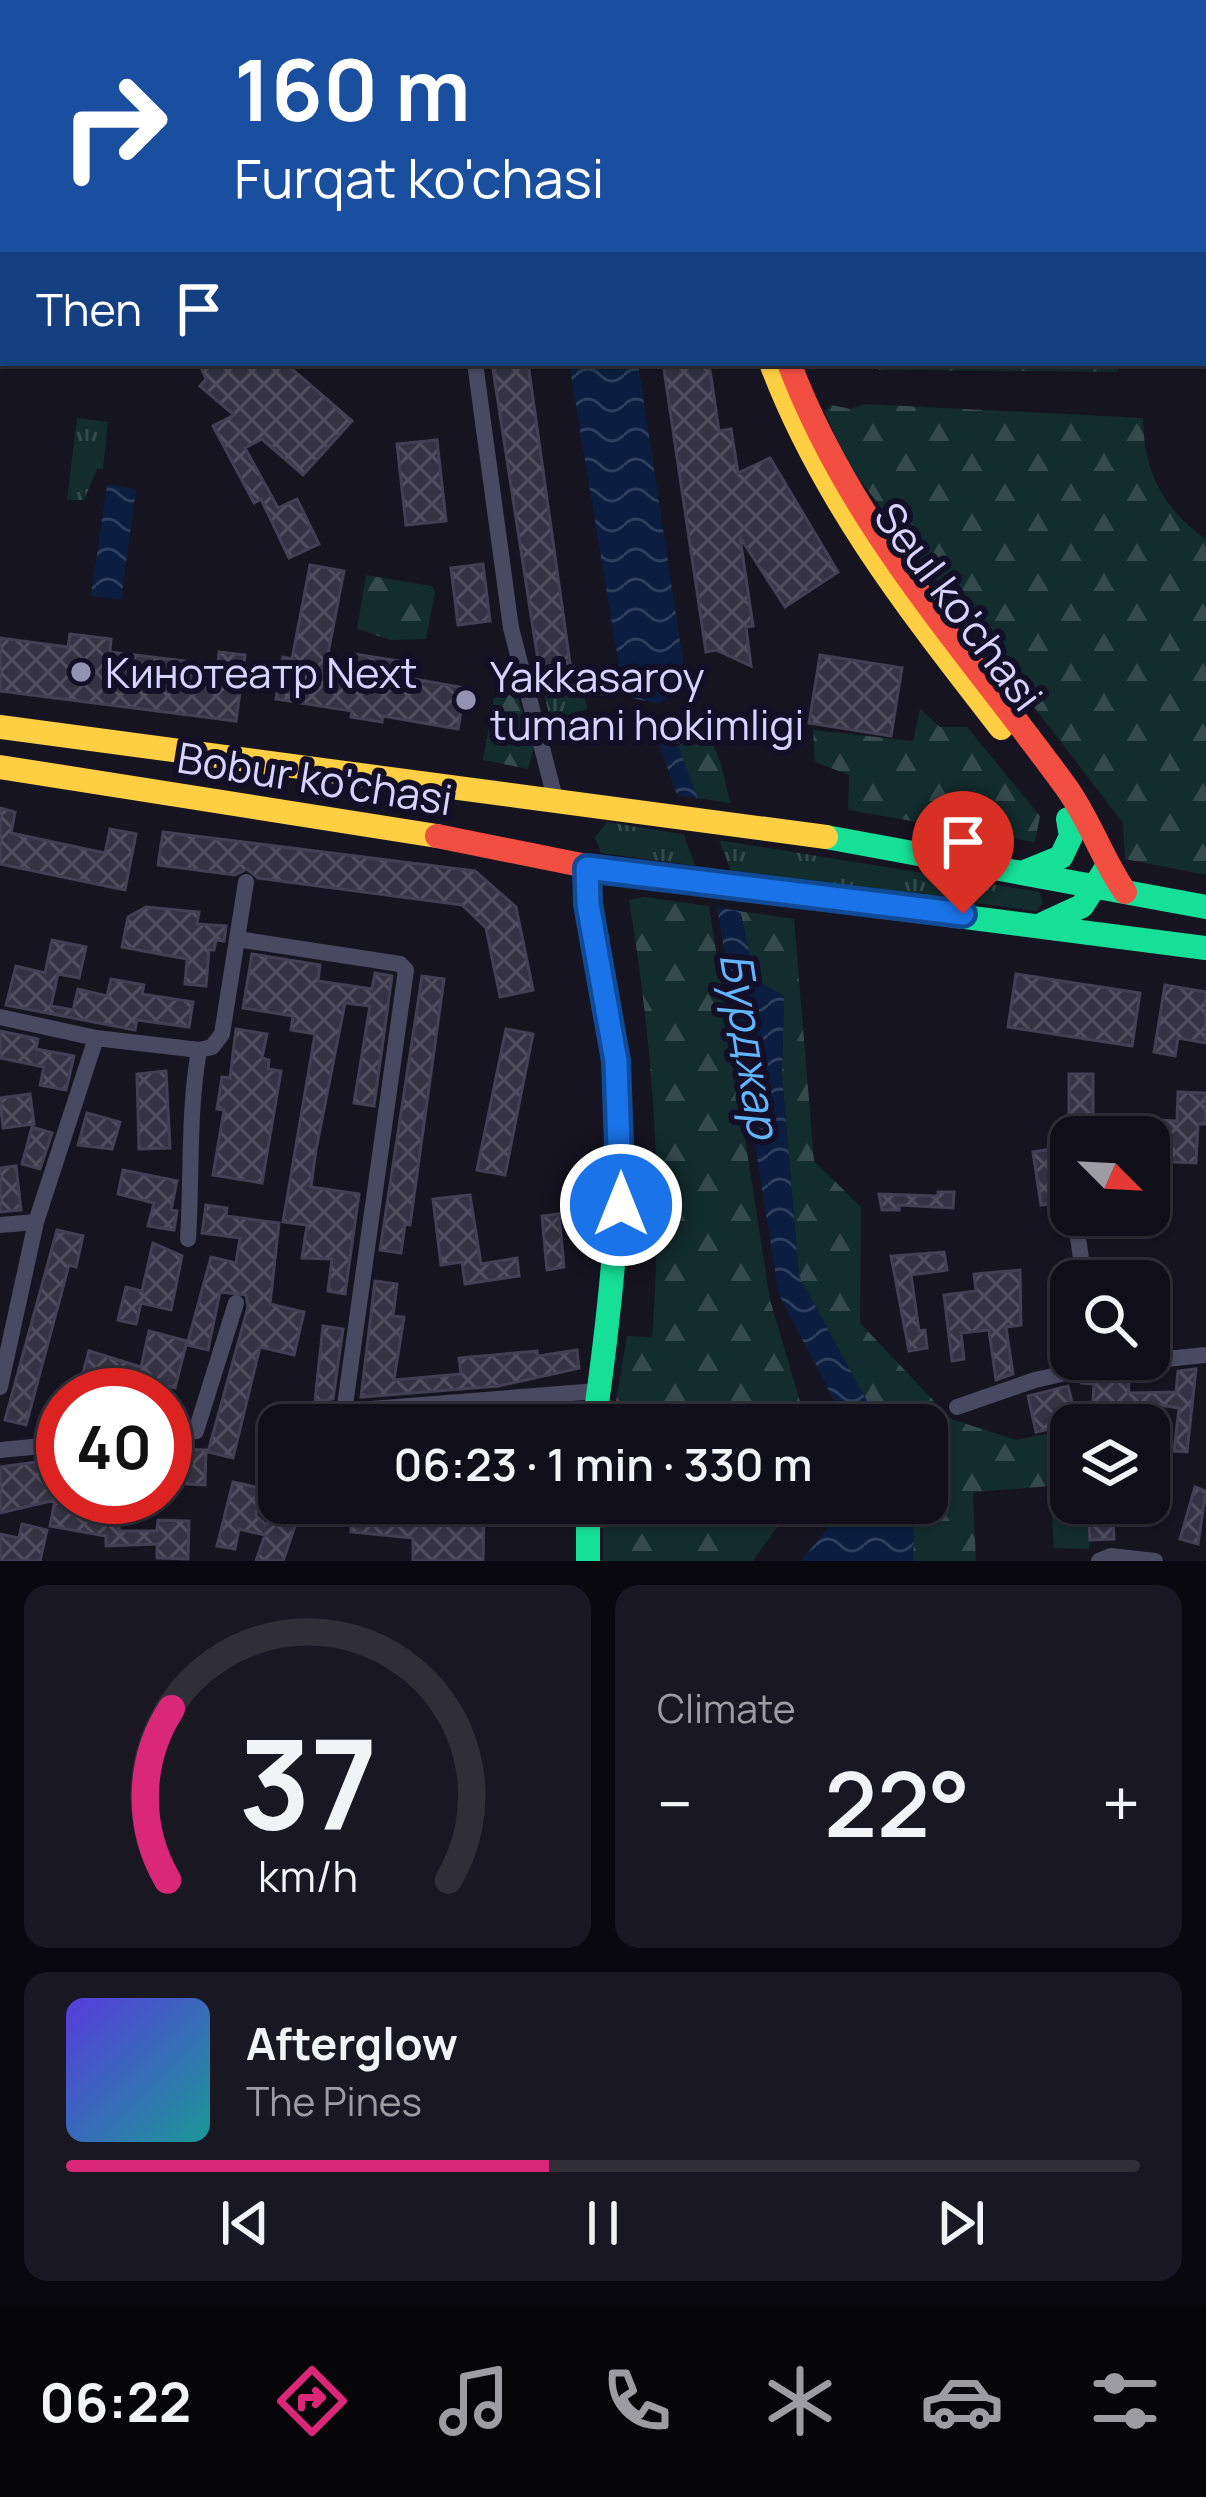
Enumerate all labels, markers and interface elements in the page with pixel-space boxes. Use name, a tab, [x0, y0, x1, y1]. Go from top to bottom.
text: 160 m	[234, 31, 471, 146]
icon: right	[36, 48, 192, 204]
text: Furqat ko'chasi	[234, 140, 604, 214]
icon: arrive	[166, 276, 232, 342]
text: Then	[36, 278, 142, 340]
street label: Seul ko'chasi	[862, 490, 1056, 722]
place label: Кинотеатр Next	[105, 643, 418, 701]
place label: Yakkasaroy tumani hokimligi	[490, 647, 804, 753]
marker: Кинотеатр Next	[68, 659, 94, 685]
marker: Yakkasaroy tumani hokimligi	[453, 687, 479, 713]
street label: Bobur ko'chasi	[173, 728, 457, 828]
pin	[912, 791, 1014, 914]
icon: arrive	[930, 809, 996, 875]
water label: Бурджар	[706, 948, 797, 1144]
north arrow	[1050, 1116, 1170, 1236]
map controls	[1050, 1116, 1170, 1524]
position arrow	[558, 1142, 684, 1268]
button: search	[1050, 1260, 1170, 1380]
speed limit sign: 40	[36, 1368, 192, 1524]
button: layers	[1050, 1404, 1170, 1524]
text: 06:23 · 1 min · 330 m	[394, 1433, 812, 1495]
text: Climate	[657, 1681, 796, 1735]
text: 37	[238, 1696, 377, 1866]
text: 22°	[824, 1741, 970, 1864]
text: −	[657, 1758, 693, 1848]
text: +	[1102, 1758, 1140, 1848]
text: km/h	[258, 1845, 357, 1904]
text: Afterglow	[246, 2012, 458, 2074]
text: The Pines	[246, 2074, 422, 2128]
icon: previous	[212, 2190, 278, 2256]
icon: pause	[570, 2190, 636, 2256]
icon: next	[928, 2190, 994, 2256]
icon: directions	[270, 2359, 354, 2443]
icon: music	[432, 2359, 516, 2443]
icon: phone	[595, 2359, 679, 2443]
icon: climate	[758, 2359, 842, 2443]
icon: car	[920, 2359, 1004, 2443]
icon: filters	[1083, 2359, 1167, 2443]
text: 06:22	[39, 2364, 191, 2438]

